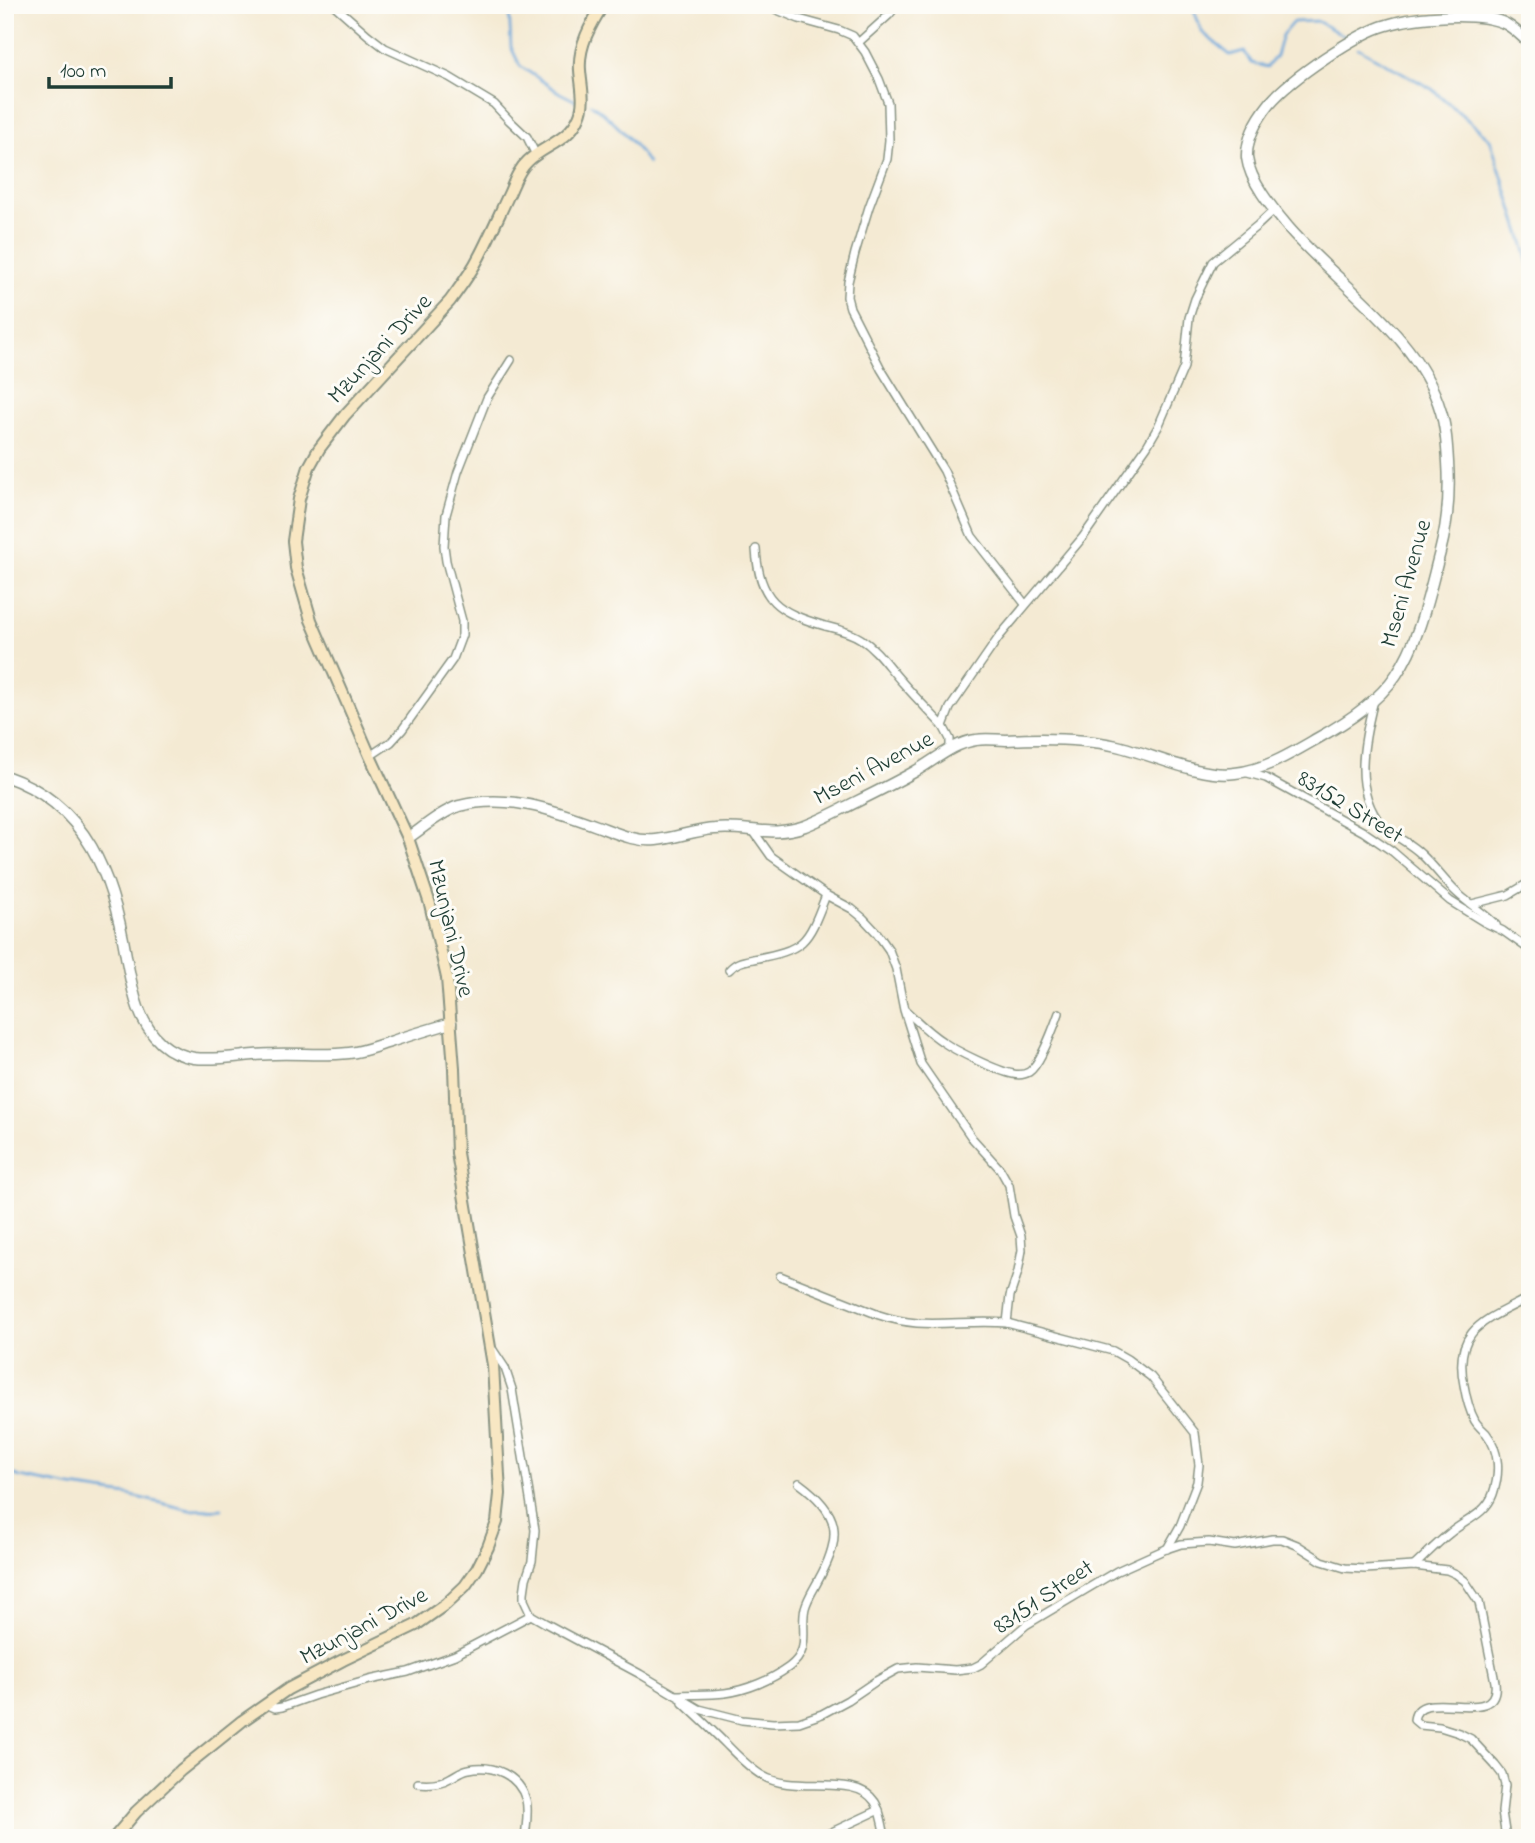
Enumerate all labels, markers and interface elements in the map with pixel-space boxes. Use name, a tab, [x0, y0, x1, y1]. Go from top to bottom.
scale bar	[49, 46, 172, 90]
text: 100 m	[60, 57, 106, 87]
street label: Mzunjani Drive	[320, 286, 442, 413]
street label: Mseni Avenue	[1372, 515, 1442, 652]
street label: Mseni Avenue	[808, 723, 941, 816]
street label: 83152 Street	[1290, 763, 1410, 854]
street label: Mzunjani Drive	[417, 856, 482, 1001]
street label: 83151 Street	[987, 1552, 1102, 1645]
street label: Mzunjani Drive	[294, 1579, 434, 1676]

